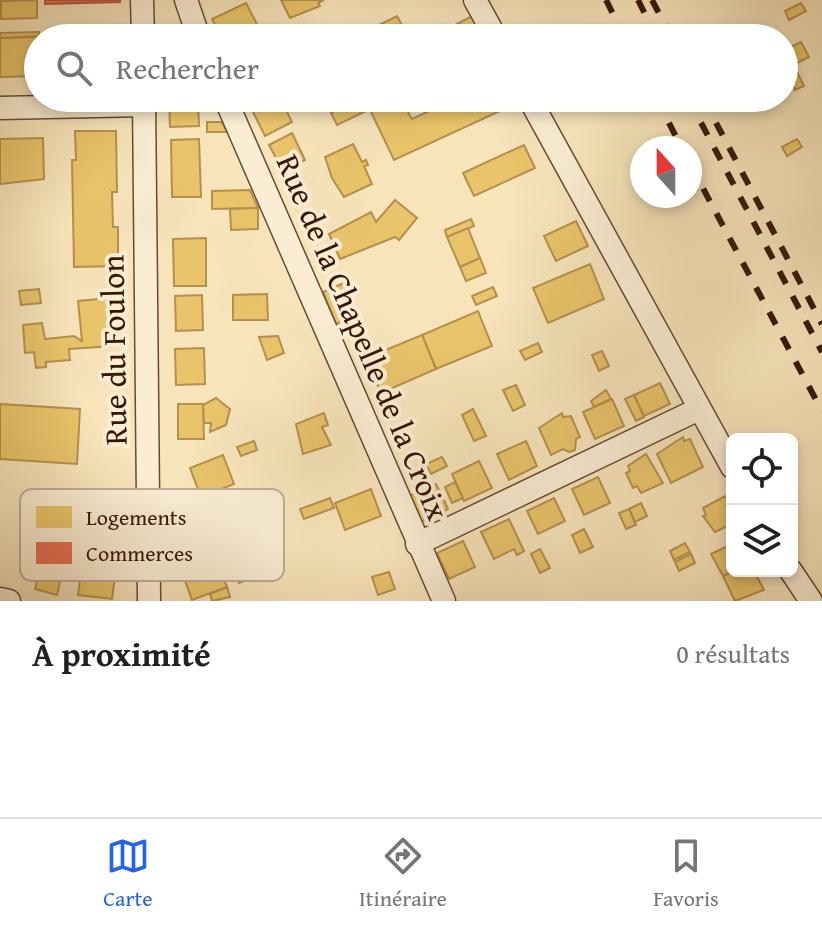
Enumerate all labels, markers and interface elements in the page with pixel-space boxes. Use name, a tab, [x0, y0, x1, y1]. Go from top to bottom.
search box	[24, 24, 798, 112]
icon: search	[52, 46, 96, 90]
text: Rechercher	[116, 46, 259, 90]
north arrow	[630, 136, 702, 208]
street label: Rue de la Chapelle de la Croix	[265, 147, 462, 527]
street label: Rue du Foulon	[88, 254, 139, 446]
map controls	[726, 433, 798, 577]
button: locate	[726, 433, 798, 505]
legend	[20, 489, 284, 581]
text: Logements	[86, 501, 186, 533]
button: layers	[726, 505, 798, 577]
text: Commerces	[86, 537, 193, 569]
text: À proximité	[32, 629, 211, 678]
text: 0 résultats	[676, 634, 790, 673]
tab: Carte	[103, 834, 153, 914]
tab: Itinéraire	[359, 834, 447, 914]
tab: Favoris	[653, 834, 719, 914]

